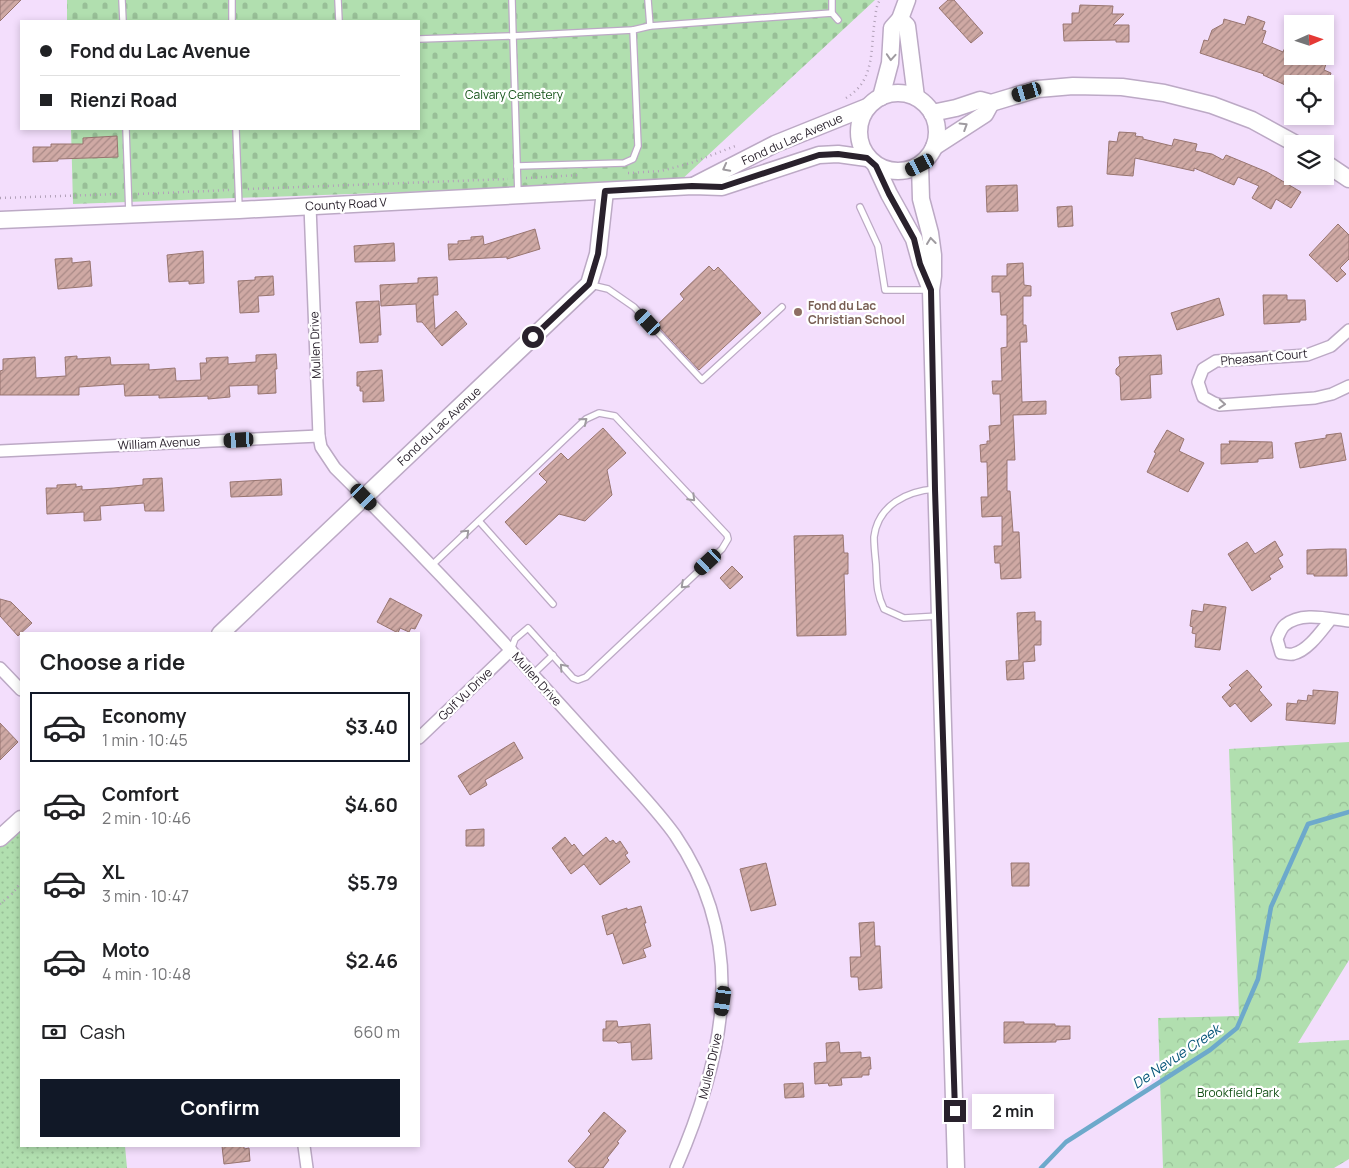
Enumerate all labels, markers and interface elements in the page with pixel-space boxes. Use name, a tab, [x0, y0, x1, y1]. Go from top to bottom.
north arrow	[1284, 15, 1334, 65]
map controls	[1284, 15, 1334, 185]
text: Fond du Lac Avenue	[70, 38, 250, 64]
one-way arrow	[885, 53, 896, 61]
button: locate	[1284, 75, 1334, 125]
car	[1010, 80, 1043, 104]
park label: Calvary Cemetery	[465, 86, 564, 103]
text: Rienzi Road	[70, 87, 177, 113]
street label: Fond du Lac Avenue	[739, 109, 845, 169]
one-way arrow	[959, 123, 968, 133]
button: layers	[1284, 135, 1334, 185]
car	[903, 152, 936, 178]
one-way arrow	[722, 162, 731, 172]
street label: County Road V	[305, 193, 388, 215]
one-way arrow	[926, 237, 937, 245]
place label: Fond du Lac Christian School	[808, 297, 905, 328]
car	[632, 306, 663, 338]
marker: Fond du Lac Christian School	[792, 306, 804, 318]
street label: Mullen Drive	[305, 311, 325, 379]
route start	[522, 326, 544, 348]
street label: Pheasant Court	[1220, 345, 1308, 369]
street label: Fond du Lac Avenue	[393, 383, 485, 469]
one-way arrow	[1219, 398, 1227, 409]
one-way arrow	[579, 418, 588, 427]
street label: William Avenue	[117, 432, 201, 454]
car	[223, 432, 254, 448]
car	[348, 481, 379, 513]
one-way arrow	[686, 492, 695, 501]
one-way arrow	[461, 530, 470, 539]
car	[691, 546, 724, 578]
one-way arrow	[680, 579, 689, 588]
text: Choose a ride	[40, 647, 185, 677]
street label: Mullen Drive	[508, 648, 566, 710]
one-way arrow	[560, 663, 569, 672]
street label: Golf Vu Drive	[434, 664, 496, 724]
text: Economy	[102, 703, 186, 729]
icon: car	[42, 705, 87, 750]
text: $3.40	[345, 714, 398, 740]
text: 1 min · 10:45	[102, 729, 188, 751]
text: Comfort	[102, 781, 179, 807]
icon: car	[42, 783, 87, 828]
text: $4.60	[345, 792, 398, 818]
text: 2 min · 10:46	[102, 807, 191, 829]
text: XL	[102, 859, 125, 885]
icon: car	[42, 861, 87, 906]
text: $5.79	[347, 870, 398, 896]
text: 3 min · 10:47	[102, 885, 189, 907]
text: Moto	[102, 937, 149, 963]
icon: car	[42, 939, 87, 984]
text: $2.46	[346, 948, 398, 974]
text: 4 min · 10:48	[102, 963, 191, 985]
car	[713, 985, 732, 1017]
icon: cash	[40, 1018, 68, 1046]
water label: De Nevue Creek	[1128, 1018, 1226, 1093]
text: Cash	[80, 1019, 125, 1045]
text: 660 m	[354, 1021, 400, 1043]
street label: Mullen Drive	[694, 1031, 726, 1101]
button: Confirm	[40, 1079, 400, 1137]
park label: Brookfield Park	[1197, 1084, 1280, 1101]
callout: 2 min	[972, 1094, 1055, 1128]
route end	[944, 1100, 966, 1122]
text: 2 min	[992, 1100, 1034, 1122]

